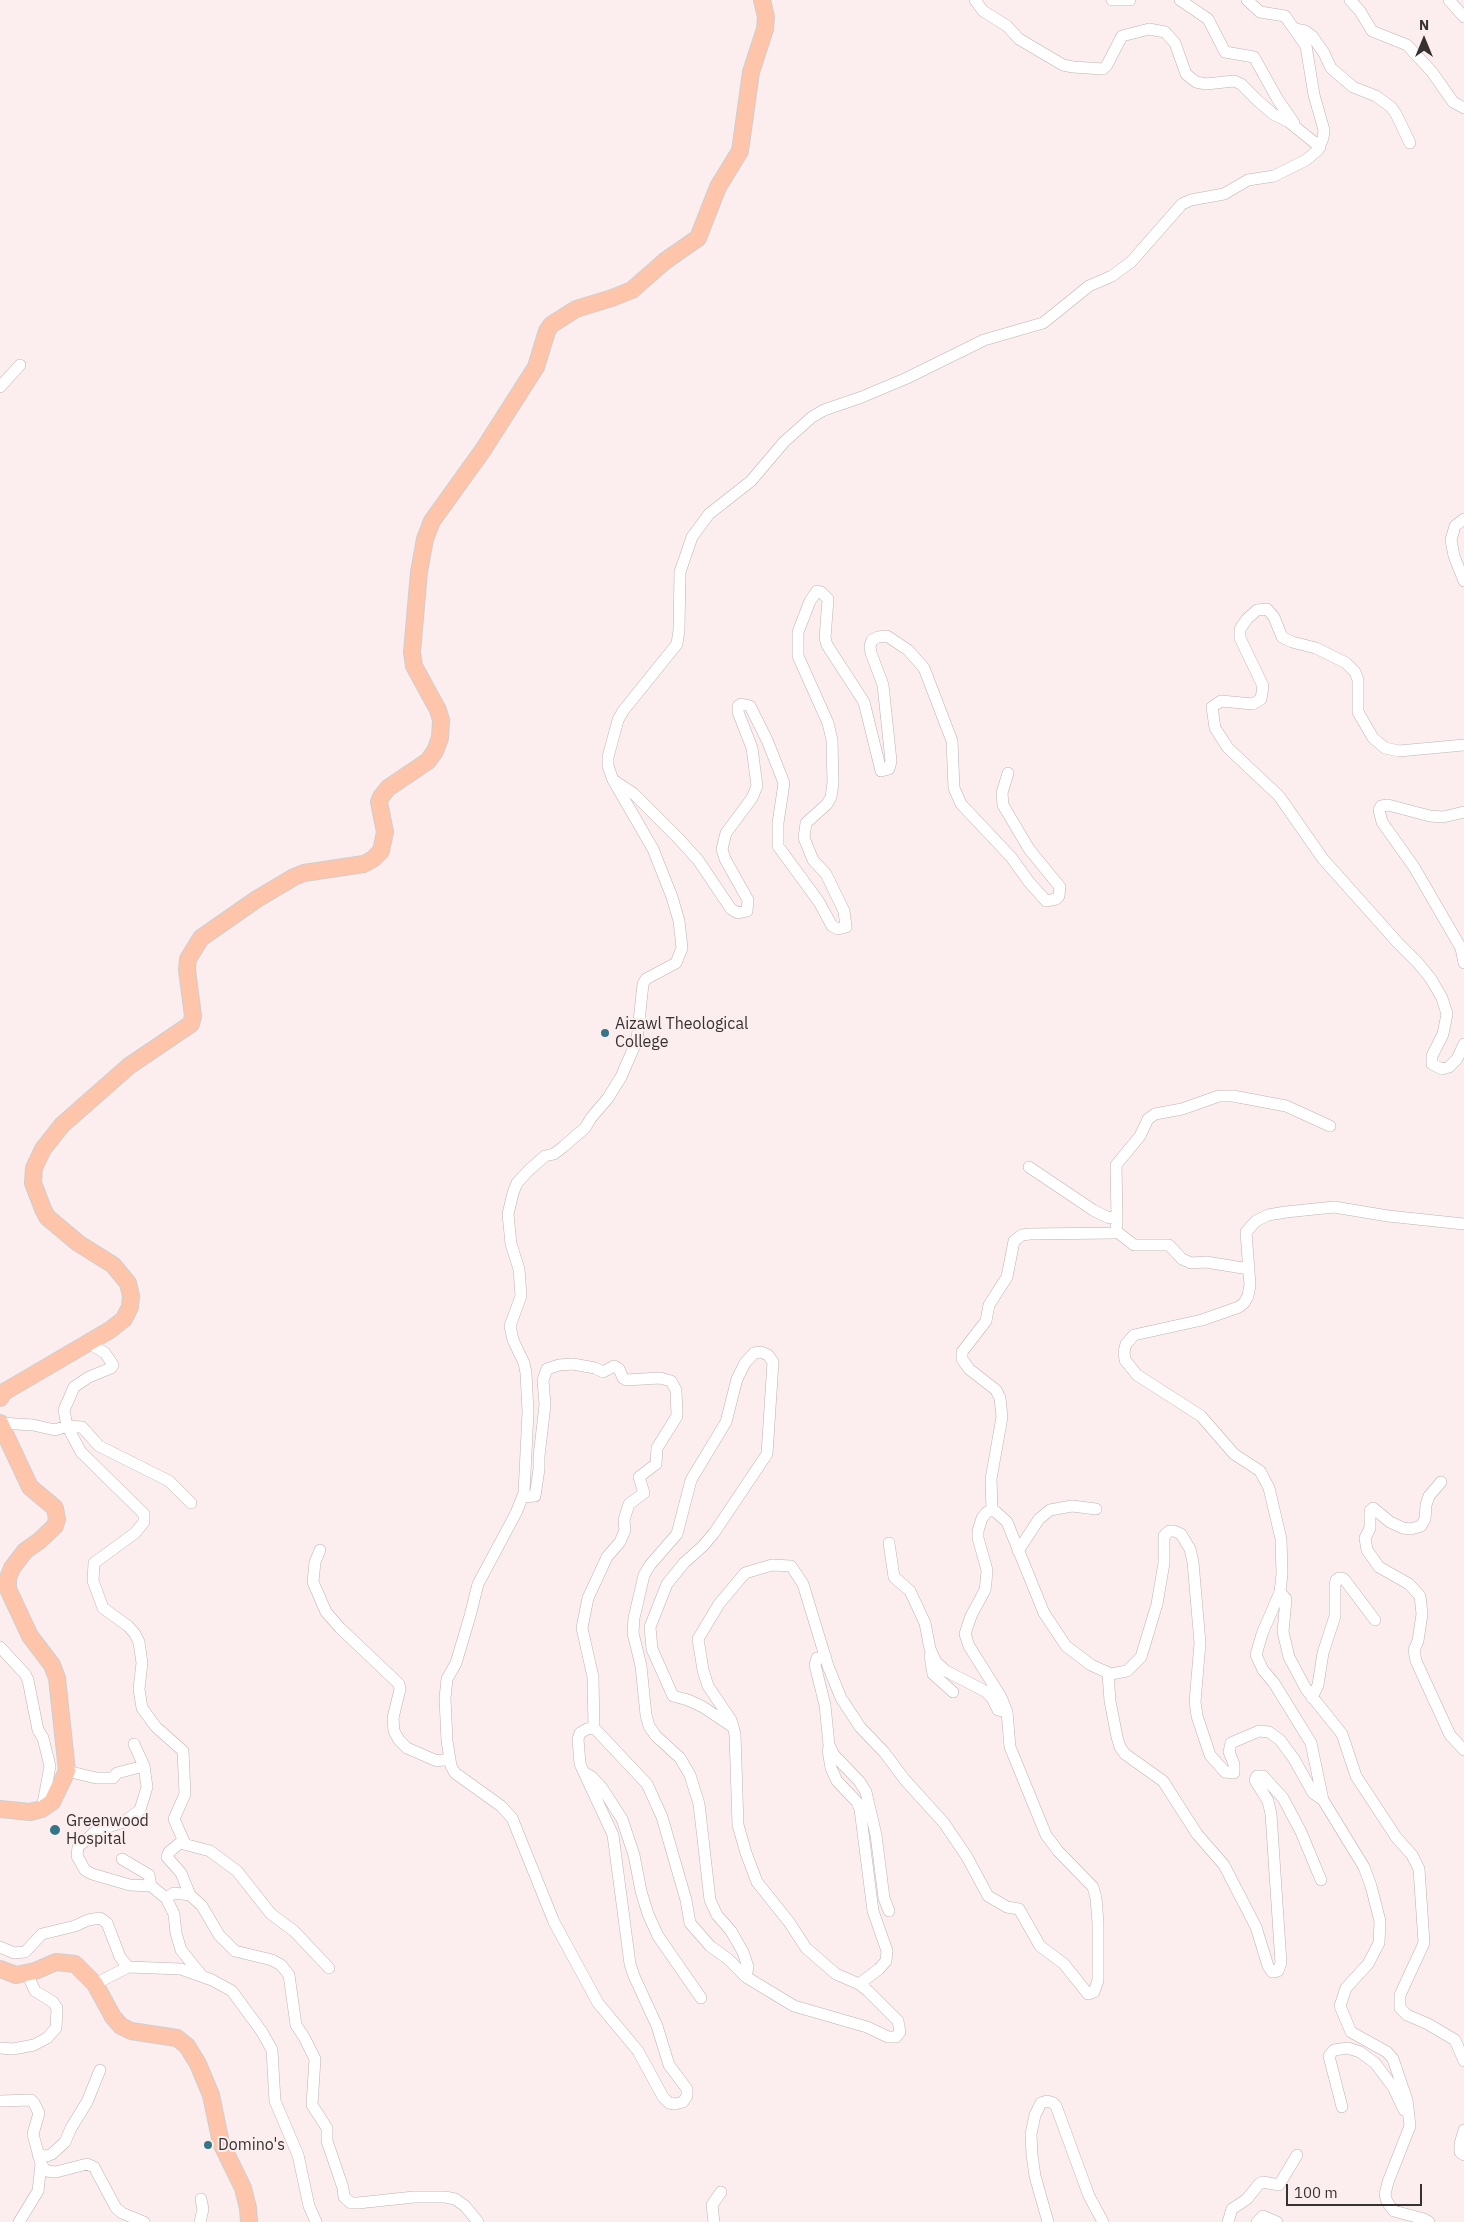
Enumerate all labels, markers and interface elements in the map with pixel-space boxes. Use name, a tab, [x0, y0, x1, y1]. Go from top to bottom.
north arrow	[1399, 15, 1449, 65]
text: N	[1419, 16, 1429, 34]
place label: Aizawl Theological College	[615, 1014, 748, 1052]
marker: Aizawl Theological College	[599, 1027, 611, 1039]
place label: Greenwood Hospital	[66, 1811, 149, 1849]
marker: Greenwood Hospital	[48, 1823, 62, 1837]
place label: Domino's	[218, 2135, 285, 2155]
marker: Domino's	[202, 2139, 214, 2151]
scale bar	[1289, 2174, 1425, 2206]
text: 100 m	[1294, 2183, 1338, 2202]

